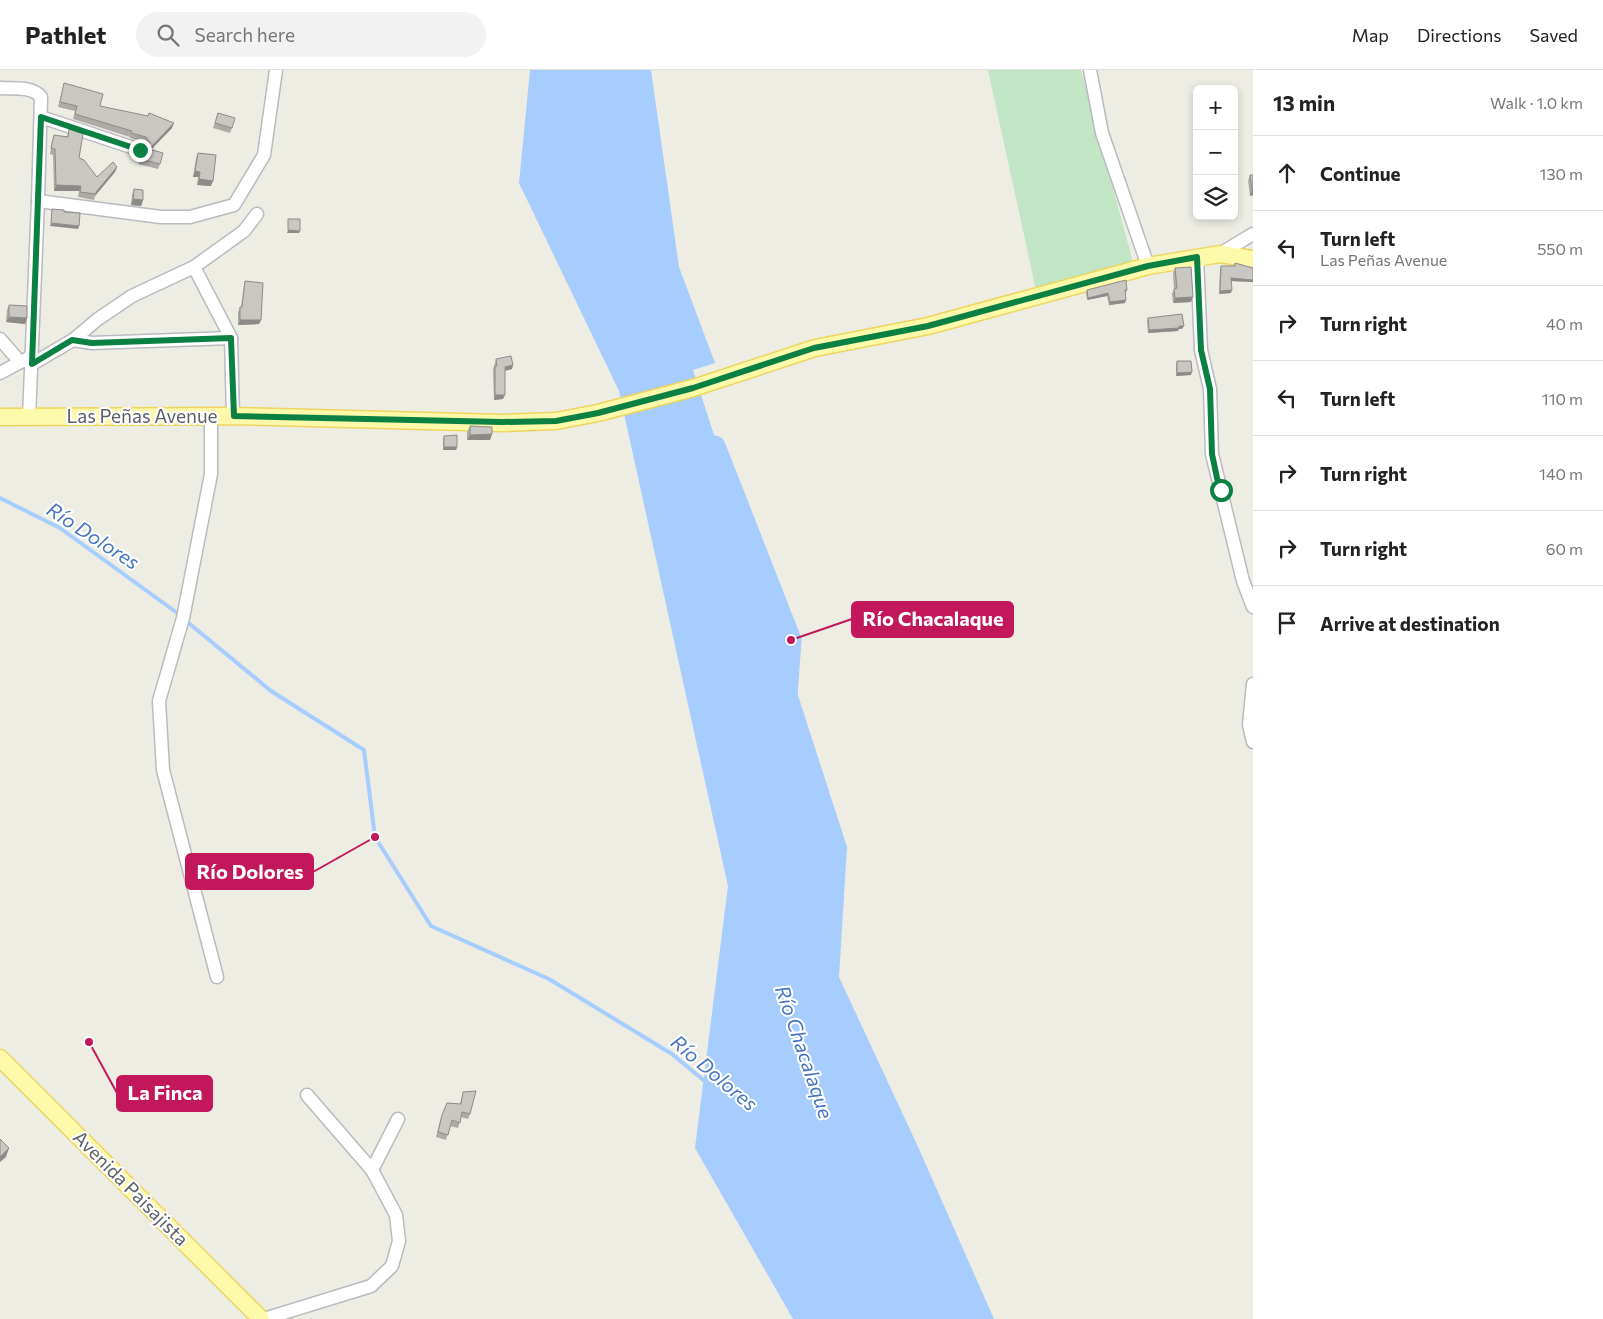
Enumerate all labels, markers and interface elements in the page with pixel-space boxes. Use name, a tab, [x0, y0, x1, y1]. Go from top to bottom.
search box	[136, 12, 486, 57]
text: Pathlet	[25, 20, 106, 49]
icon: search	[154, 21, 182, 49]
text: Search here	[194, 23, 295, 46]
text: Map	[1352, 24, 1389, 46]
text: Directions	[1417, 24, 1501, 46]
text: Saved	[1529, 24, 1578, 46]
map controls	[1193, 85, 1238, 220]
button: +	[1193, 85, 1238, 130]
text: 13 min	[1273, 90, 1335, 115]
text: Walk · 1.0 km	[1490, 93, 1583, 112]
button: −	[1193, 130, 1238, 175]
route end	[129, 139, 152, 162]
icon: ahead	[1273, 159, 1301, 187]
text: Continue	[1320, 162, 1400, 185]
text: 130 m	[1540, 164, 1583, 183]
button: layers	[1193, 175, 1238, 220]
text: Turn left	[1320, 227, 1395, 250]
icon: left	[1273, 234, 1301, 262]
text: 550 m	[1537, 239, 1583, 258]
text: Las Peñas Avenue	[1320, 250, 1447, 269]
icon: right	[1273, 309, 1301, 337]
text: Turn right	[1320, 312, 1407, 335]
text: 40 m	[1546, 314, 1583, 333]
icon: left	[1273, 384, 1301, 412]
text: Turn left	[1320, 387, 1395, 410]
text: 110 m	[1542, 389, 1583, 408]
street label: Las Peñas Avenue	[66, 404, 218, 427]
icon: right	[1273, 459, 1301, 487]
text: Turn right	[1320, 462, 1407, 485]
text: 140 m	[1539, 464, 1583, 483]
route start	[1210, 479, 1233, 502]
water label: Río Dolores	[43, 496, 144, 574]
icon: right	[1273, 534, 1301, 562]
text: Turn right	[1320, 537, 1407, 560]
text: 60 m	[1546, 539, 1583, 558]
callout: Río Chacalaque	[852, 602, 1013, 637]
text: Río Chacalaque	[863, 606, 1003, 630]
icon: arrive	[1273, 609, 1301, 637]
text: Arrive at destination	[1320, 612, 1500, 635]
callout: Río Dolores	[186, 854, 313, 889]
text: Río Dolores	[196, 859, 304, 883]
water label: Río Chacalaque	[771, 982, 839, 1122]
water label: Río Dolores	[667, 1029, 763, 1115]
callout: La Finca	[117, 1076, 212, 1111]
text: La Finca	[128, 1080, 202, 1104]
street label: Avenida Paisajista	[69, 1125, 194, 1250]

